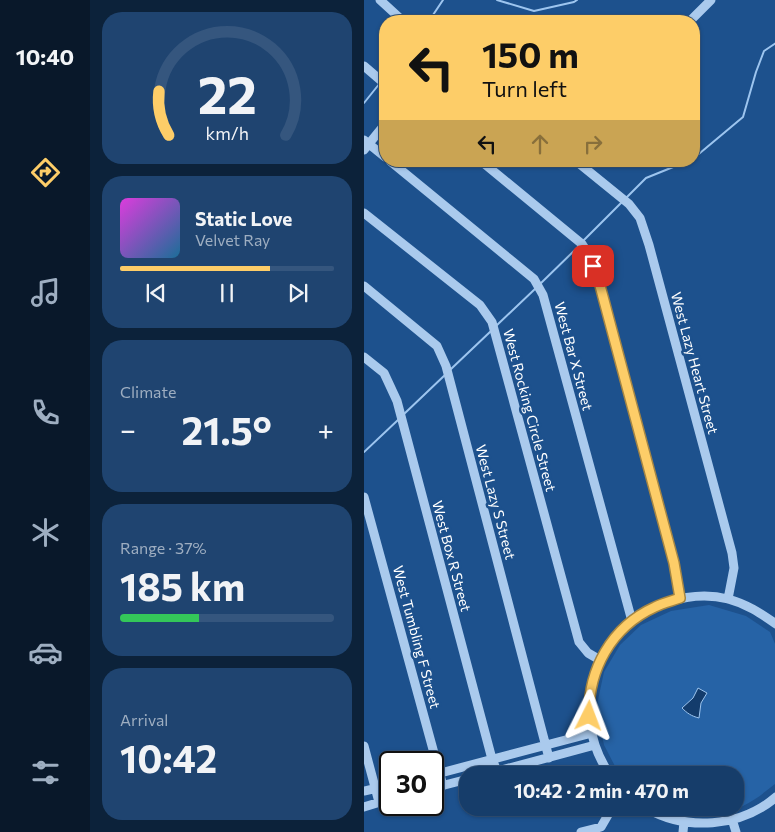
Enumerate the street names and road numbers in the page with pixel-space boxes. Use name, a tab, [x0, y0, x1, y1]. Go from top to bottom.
street label: West Lazy Heart Street	[668, 290, 722, 436]
street label: West Bar X Street	[551, 300, 597, 412]
street label: West Rocking Circle Street	[500, 327, 560, 493]
street label: West Lazy S Street	[473, 443, 520, 561]
street label: West Box R Street	[429, 499, 475, 614]
street label: West Tumbling F Street	[390, 564, 444, 711]

